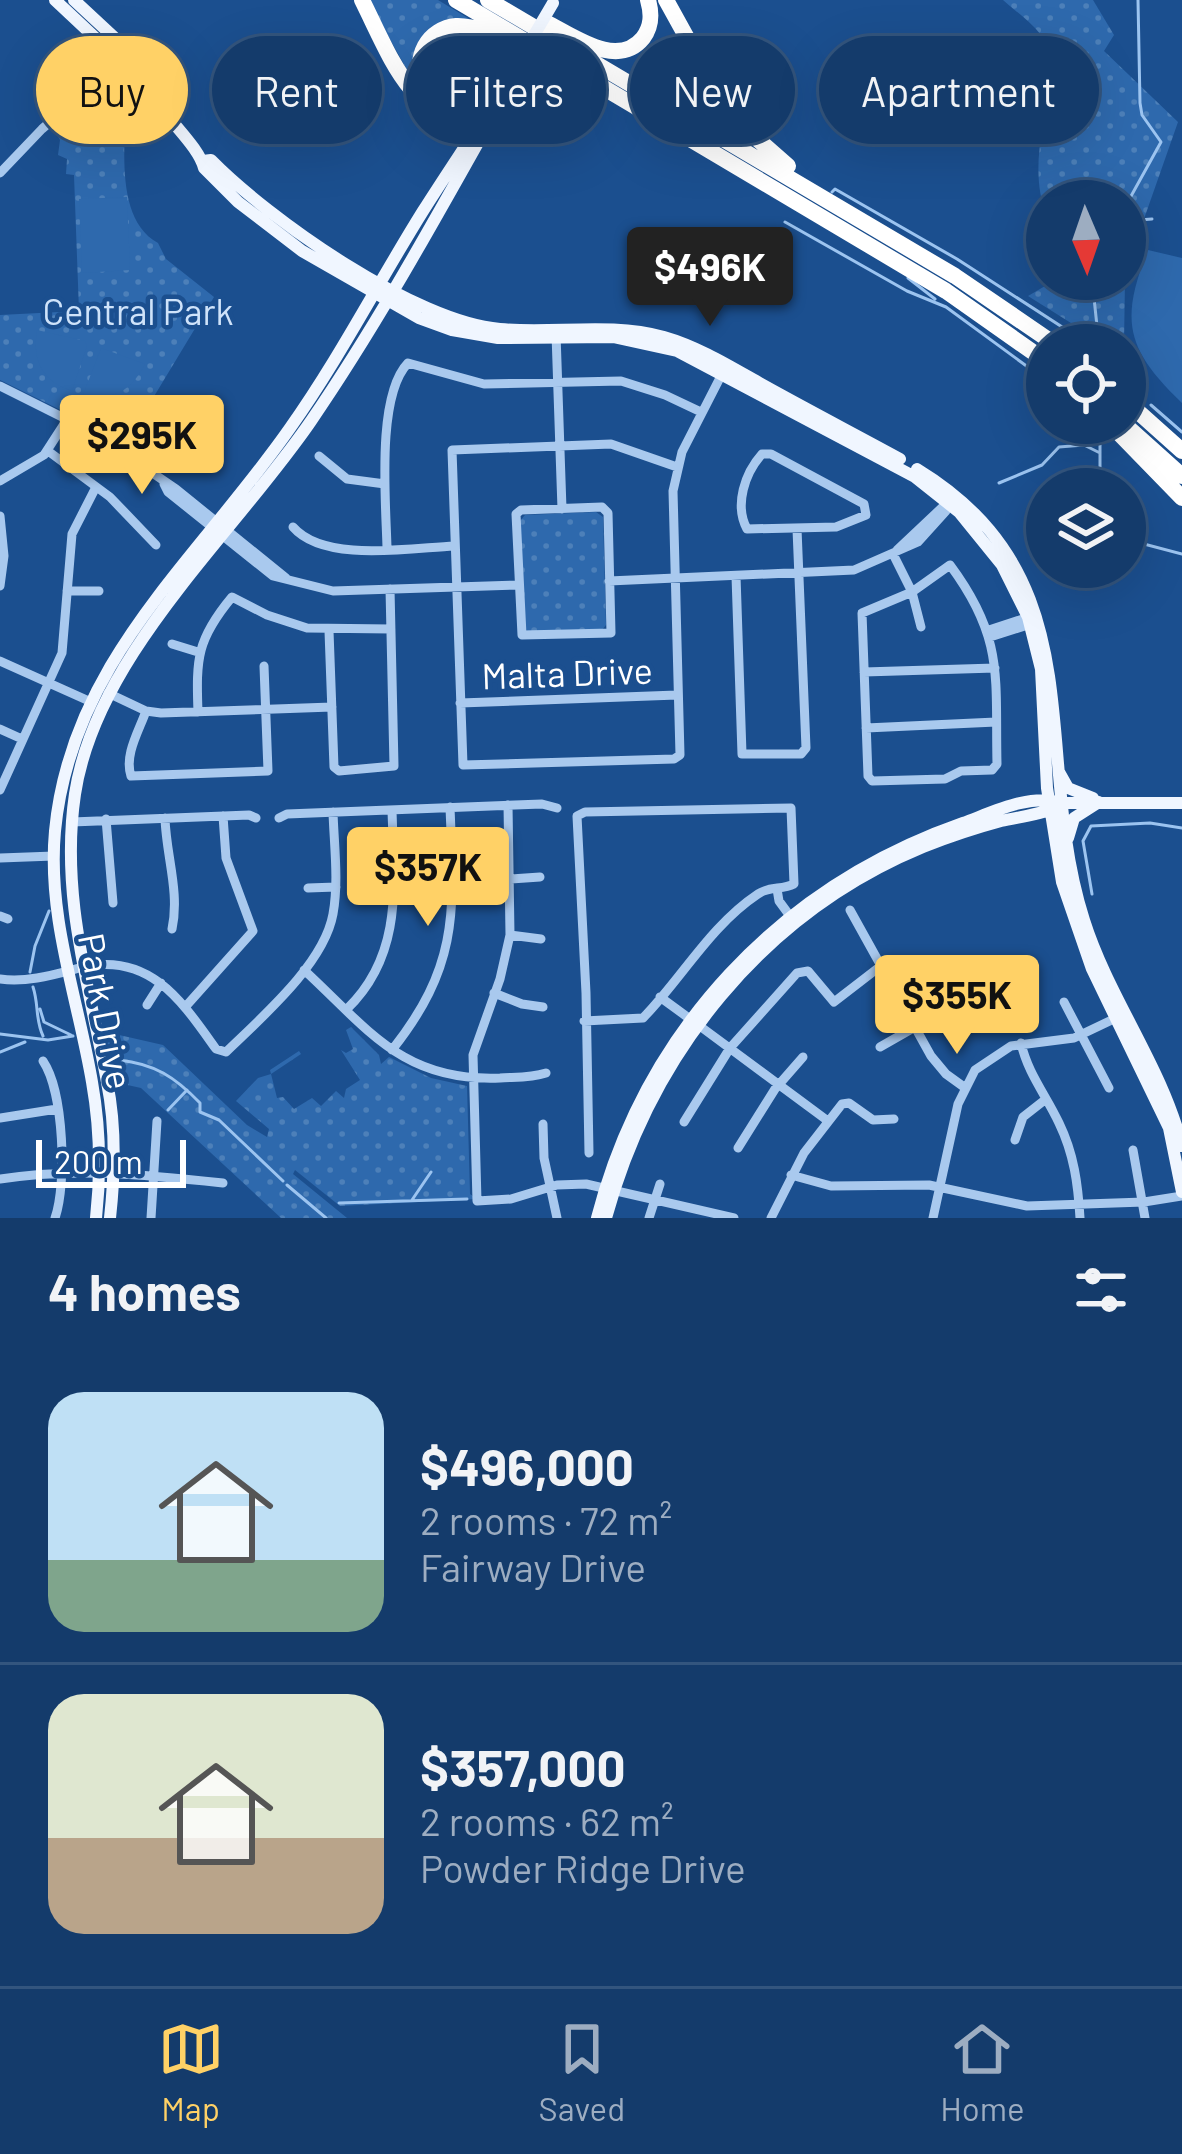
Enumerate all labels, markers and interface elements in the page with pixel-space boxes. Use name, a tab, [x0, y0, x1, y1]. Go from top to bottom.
chip: Buy	[36, 36, 188, 144]
chip: Rent	[212, 36, 382, 144]
chip: Filters	[406, 36, 606, 144]
chip: New	[630, 36, 795, 144]
chip: Apartment	[819, 36, 1099, 144]
north arrow	[1026, 180, 1146, 300]
map controls	[1026, 180, 1146, 588]
pin: $496K	[626, 227, 794, 329]
text: $496K	[654, 242, 766, 289]
park label: Central Park	[42, 289, 234, 332]
button: locate	[1026, 324, 1146, 444]
pin: $295K	[58, 395, 226, 497]
text: $295K	[87, 410, 197, 457]
button: layers	[1026, 468, 1146, 588]
street label: Malta Drive	[481, 648, 653, 696]
pin: $357K	[344, 827, 512, 929]
text: $357K	[374, 842, 482, 889]
street label: Park Drive	[71, 929, 143, 1093]
pin: $355K	[873, 955, 1041, 1057]
text: $355K	[902, 970, 1012, 1017]
scale bar	[36, 1134, 186, 1187]
text: 200 m	[54, 1141, 143, 1181]
icon: filters	[1068, 1257, 1134, 1323]
text: 4 homes	[48, 1260, 241, 1321]
text: $496,000	[420, 1435, 634, 1496]
icon: home	[144, 1440, 288, 1584]
text: 2 rooms · 72 m²	[420, 1496, 672, 1543]
text: Fairway Drive	[420, 1543, 646, 1590]
text: $357,000	[420, 1736, 626, 1797]
icon: home	[144, 1742, 288, 1886]
text: 2 rooms · 62 m²	[420, 1797, 674, 1844]
text: Powder Ridge Drive	[420, 1844, 746, 1891]
tab: Map	[158, 2016, 224, 2128]
tab: Saved	[539, 2016, 625, 2128]
tab: Home	[940, 2016, 1024, 2128]

